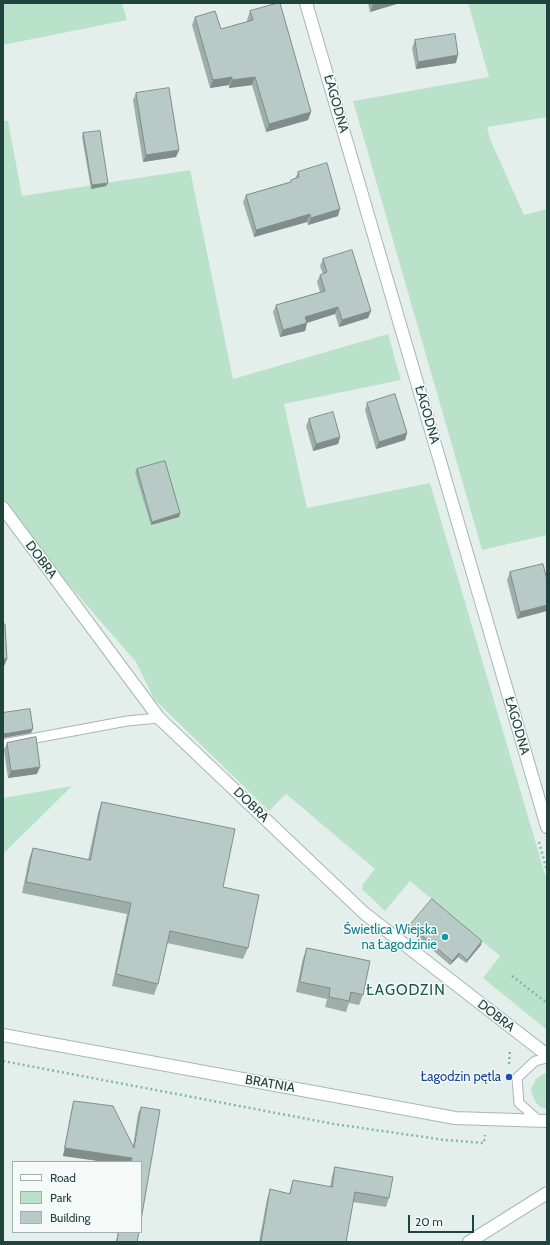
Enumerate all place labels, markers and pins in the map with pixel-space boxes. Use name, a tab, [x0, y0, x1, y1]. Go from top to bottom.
place label: Świetlica Wiejska na Łagodzinie	[344, 922, 437, 953]
marker: Świetlica Wiejska na Łagodzinie	[440, 932, 450, 942]
place label: Łagodzin pętla	[421, 1069, 501, 1085]
marker: Łagodzin pętla	[504, 1072, 514, 1082]

